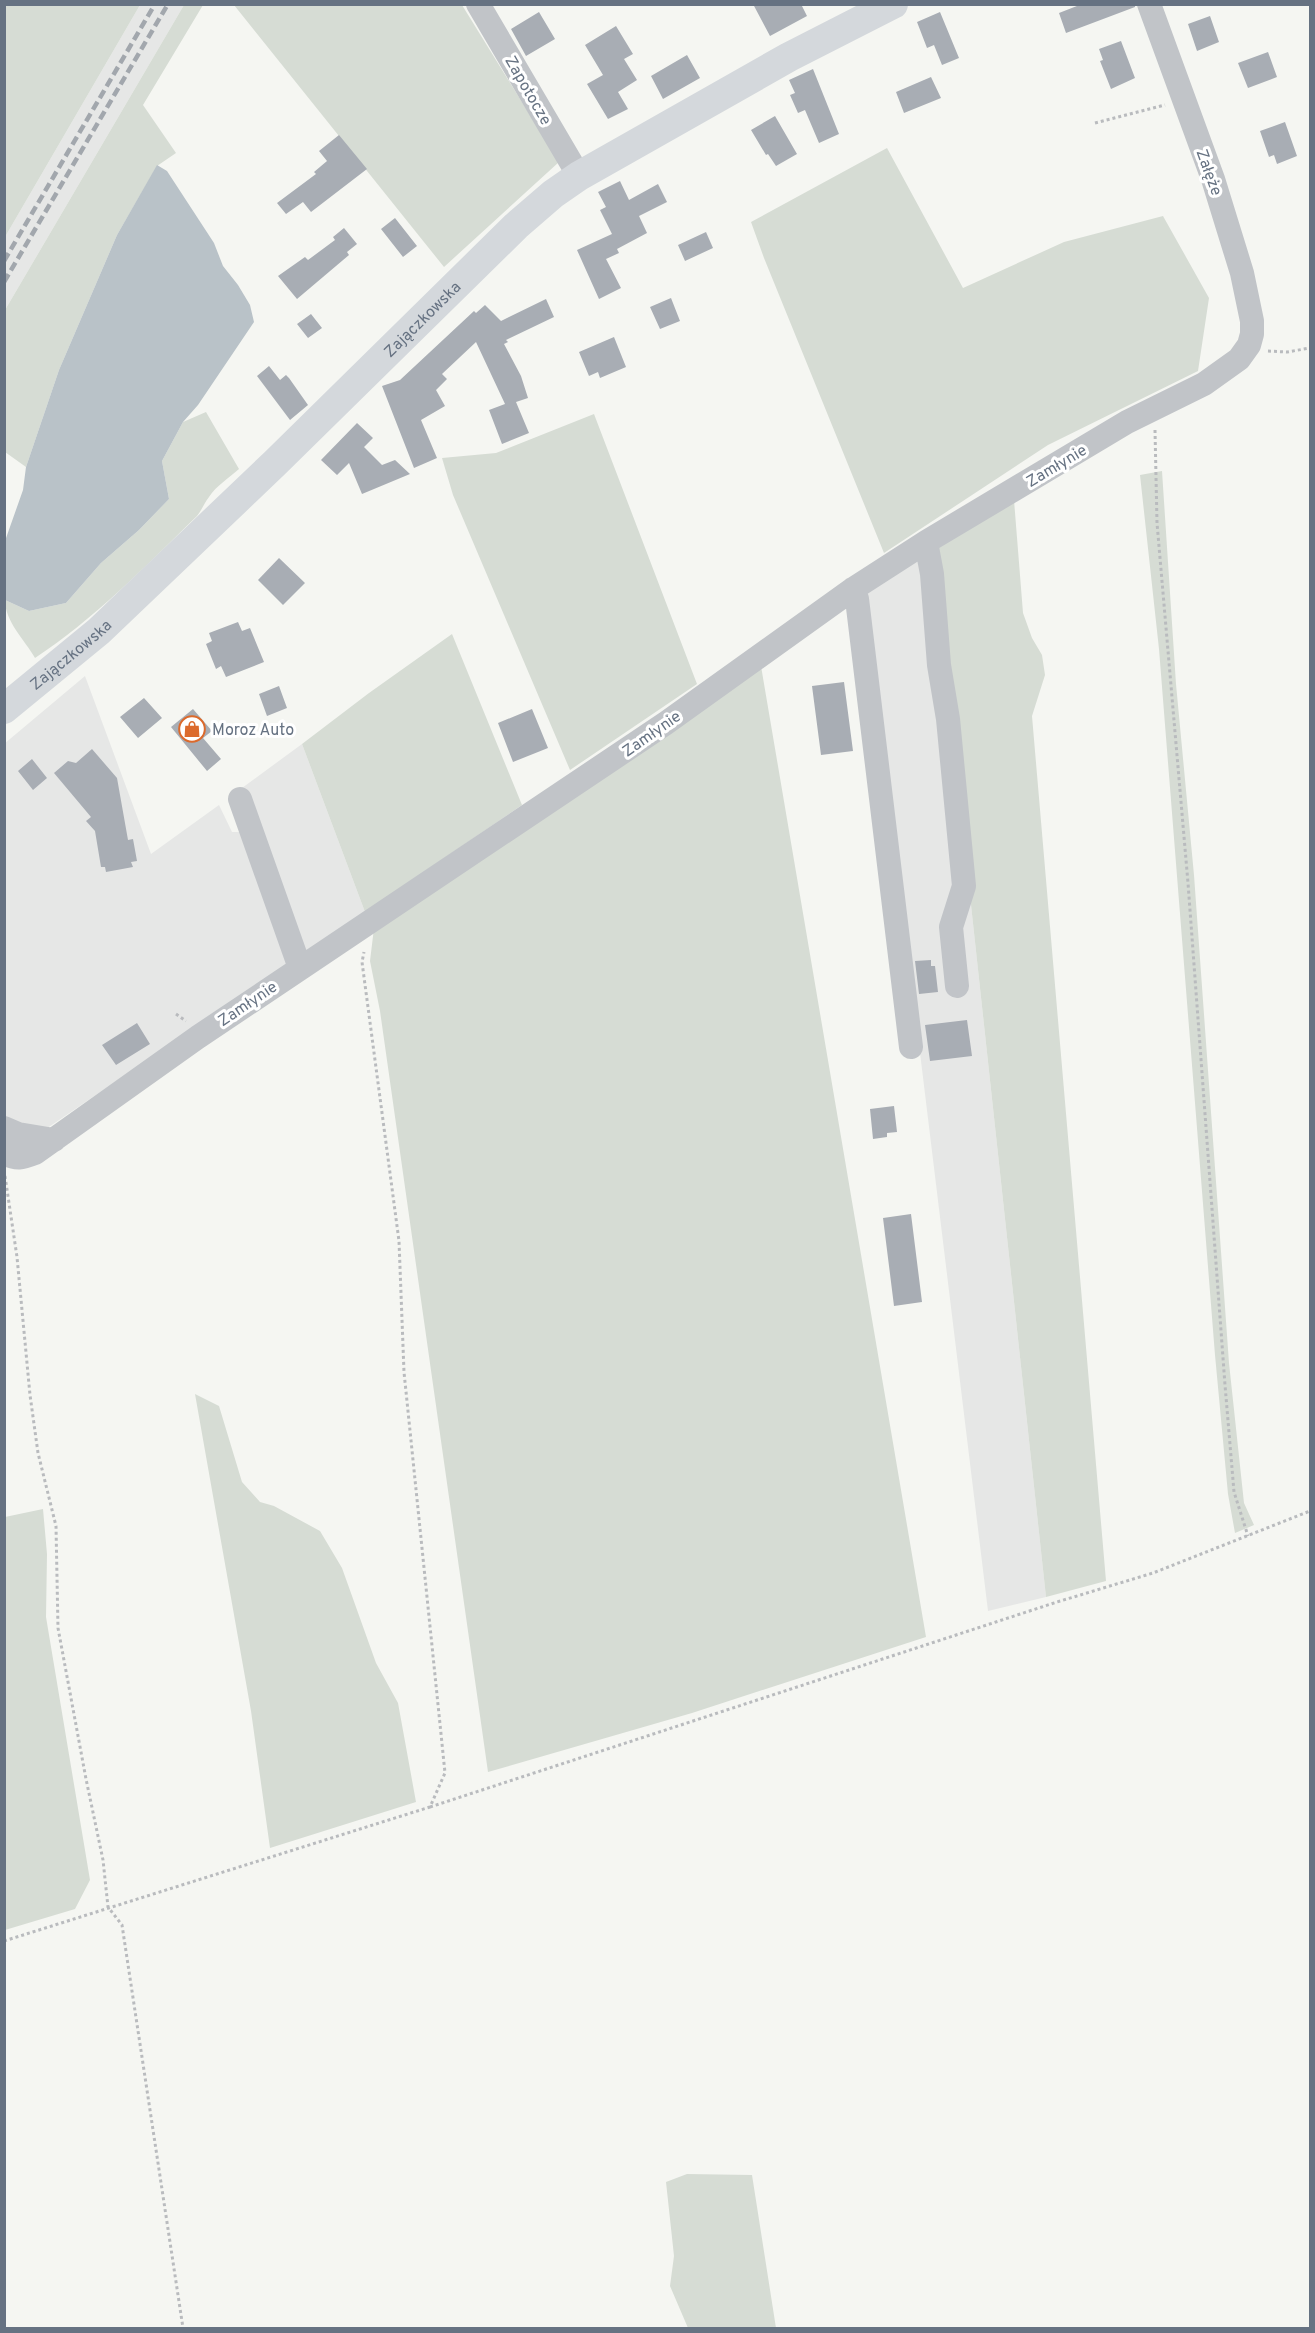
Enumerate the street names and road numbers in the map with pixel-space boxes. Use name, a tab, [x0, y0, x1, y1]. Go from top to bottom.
street label: Zapotocze	[499, 53, 555, 129]
street label: Załęże	[1191, 147, 1226, 199]
street label: Zajączkowska	[380, 278, 466, 362]
street label: Zamłynie	[1023, 441, 1091, 493]
street label: Zajączkowska	[27, 616, 117, 695]
street label: Zamłynie	[619, 707, 685, 762]
street label: Zamłynie	[215, 978, 282, 1032]

